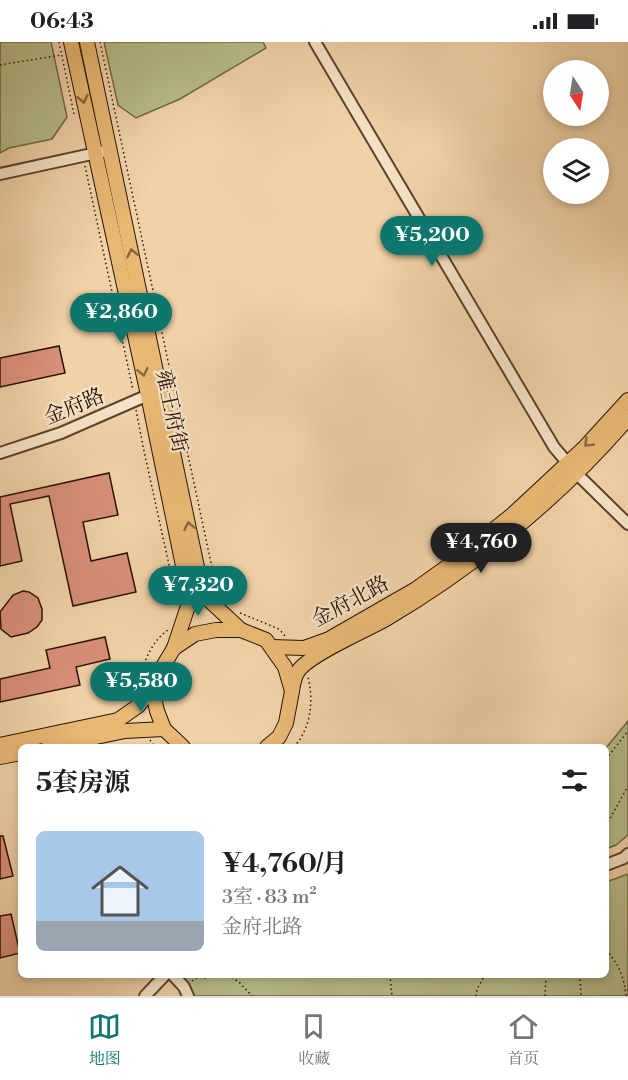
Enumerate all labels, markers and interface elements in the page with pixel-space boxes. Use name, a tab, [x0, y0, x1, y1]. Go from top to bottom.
text: 06:43	[30, 8, 94, 35]
north arrow	[543, 60, 609, 126]
map controls	[543, 60, 609, 204]
one-way arrow	[76, 94, 89, 104]
button: layers	[543, 138, 609, 204]
pin: ¥5,200	[383, 216, 481, 267]
text: ¥5,200	[394, 223, 470, 248]
one-way arrow	[126, 248, 139, 258]
pin: ¥2,860	[72, 293, 170, 344]
text: ¥2,860	[84, 300, 158, 325]
one-way arrow	[136, 366, 149, 376]
street label: 雍王府街	[150, 367, 192, 455]
street label: 金府路	[40, 383, 108, 431]
one-way arrow	[585, 436, 596, 447]
one-way arrow	[183, 522, 196, 532]
pin: ¥4,760	[432, 523, 530, 574]
text: ¥4,760	[445, 530, 517, 555]
pin: ¥7,320	[149, 566, 247, 617]
street label: 金府北路	[307, 571, 394, 633]
text: ¥7,320	[162, 573, 234, 598]
pin: ¥5,580	[92, 662, 190, 713]
text: ¥5,580	[104, 669, 178, 694]
icon: filters	[558, 764, 591, 797]
text: 5套房源	[36, 767, 130, 799]
text: ¥4,760/月	[222, 848, 348, 880]
icon: home	[84, 855, 156, 927]
text: 3室 · 83 m²	[222, 885, 317, 910]
text: 金府北路	[222, 915, 302, 940]
tab: 地图	[88, 1010, 121, 1069]
tab: 收藏	[297, 1010, 330, 1069]
tab: 首页	[507, 1010, 540, 1069]

